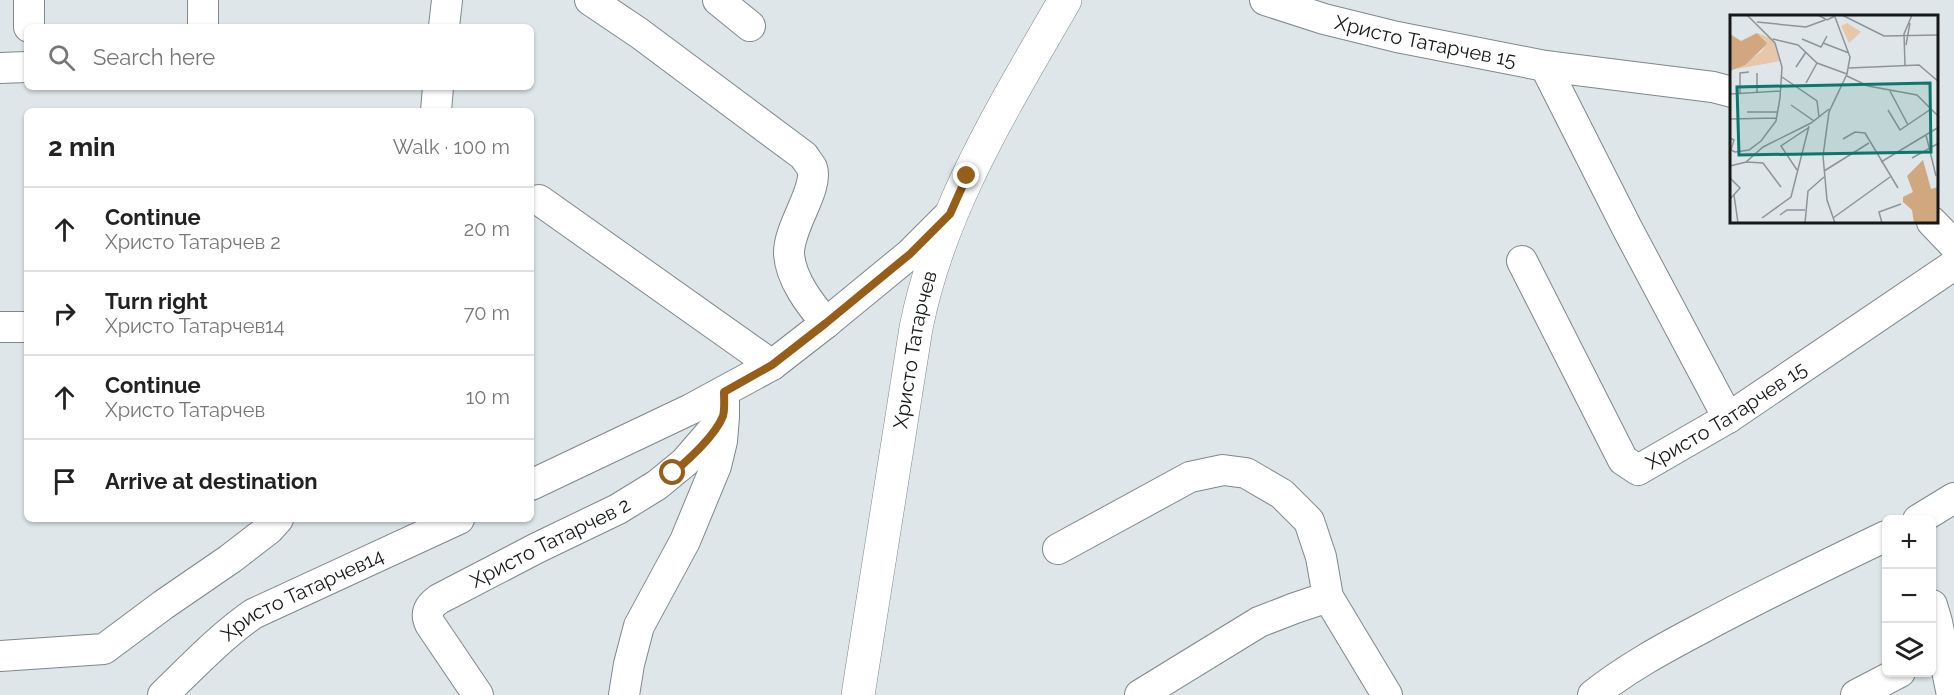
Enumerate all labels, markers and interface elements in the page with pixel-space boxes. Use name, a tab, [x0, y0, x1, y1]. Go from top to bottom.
street label: Христо Татарчев 15	[1332, 10, 1518, 72]
inset map	[1730, 15, 1939, 224]
search box	[24, 24, 534, 90]
icon: search	[45, 41, 78, 74]
text: Search here	[93, 44, 215, 70]
text: 2 min	[48, 132, 115, 162]
text: Walk · 100 m	[393, 135, 510, 159]
route end	[953, 162, 979, 188]
text: Continue	[105, 204, 201, 230]
icon: ahead	[48, 213, 81, 246]
text: 20 m	[464, 217, 510, 241]
text: Христо Татарчев 2	[105, 230, 281, 254]
street label: Христо Татарчев	[888, 268, 942, 430]
text: Turn right	[105, 288, 208, 314]
icon: right	[48, 297, 81, 330]
text: 70 m	[464, 301, 510, 325]
text: Христо Татарчев14	[105, 314, 285, 338]
street label: Христо Татарчев 15	[1642, 356, 1811, 475]
text: Continue	[105, 372, 201, 398]
icon: ahead	[48, 381, 81, 414]
text: 10 m	[466, 385, 510, 409]
text: Христо Татарчев	[105, 398, 265, 422]
route start	[659, 459, 685, 485]
icon: arrive	[48, 465, 81, 498]
text: Arrive at destination	[105, 468, 318, 494]
street label: Христо Татарчев 2	[466, 492, 635, 593]
map controls	[1882, 515, 1936, 677]
button: +	[1882, 515, 1936, 569]
street label: Христо Татарчев14	[216, 543, 388, 646]
button: −	[1882, 569, 1936, 623]
button: layers	[1882, 623, 1936, 677]

